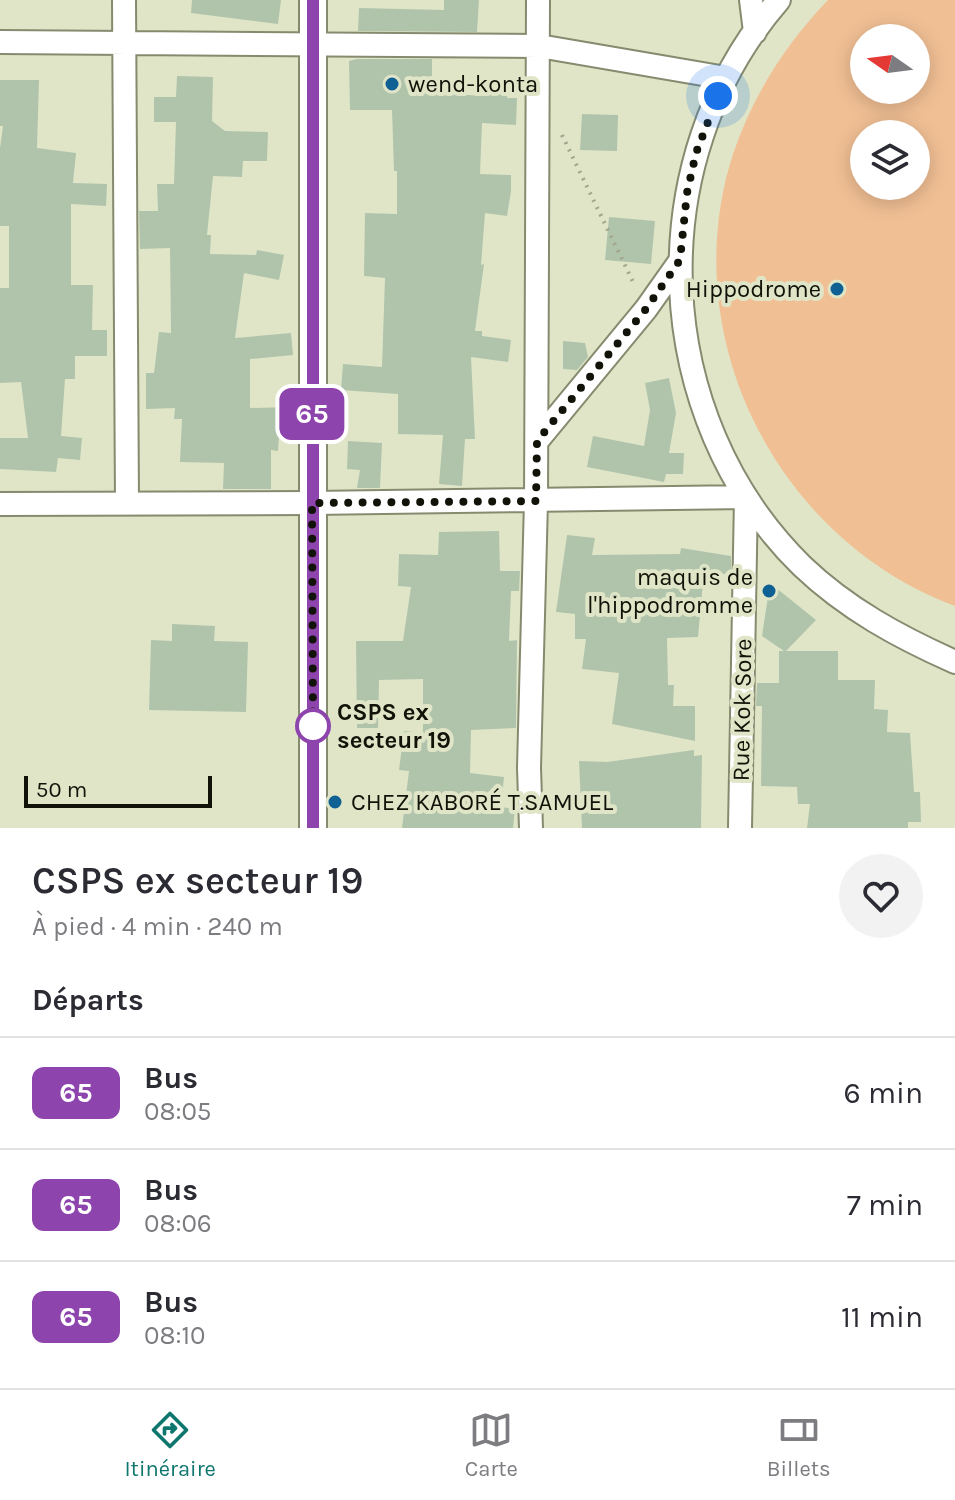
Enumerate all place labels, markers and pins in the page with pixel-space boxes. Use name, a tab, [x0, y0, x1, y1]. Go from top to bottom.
place label: wend-konta	[408, 70, 538, 98]
marker: wend-konta	[383, 75, 401, 93]
place label: Hippodrome	[686, 275, 821, 303]
marker: Hippodrome	[828, 280, 846, 298]
place label: maquis de l'hippodromme	[587, 563, 753, 619]
marker: maquis de l'hippodromme	[760, 582, 778, 600]
place label: CSPS ex secteur 19	[337, 698, 451, 754]
marker: CSPS ex secteur 19	[296, 709, 330, 743]
place label: CHEZ KABORÉ T.SAMUEL	[351, 787, 614, 816]
marker: CHEZ KABORÉ T.SAMUEL	[326, 793, 344, 811]

